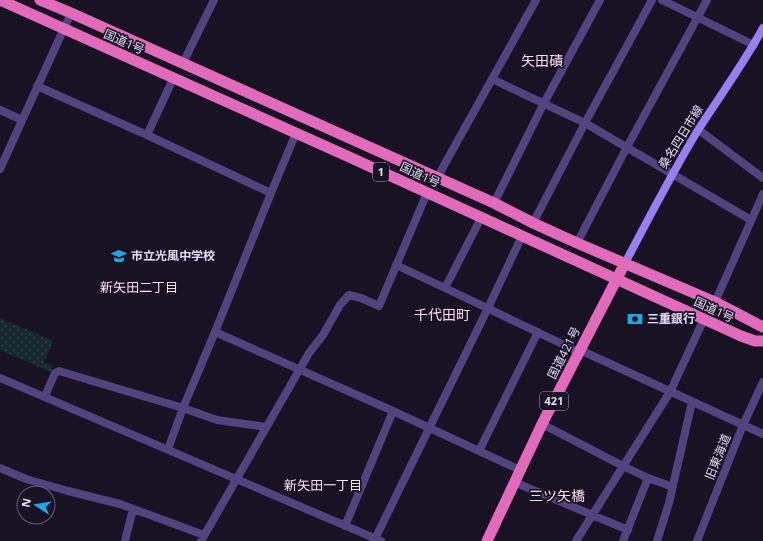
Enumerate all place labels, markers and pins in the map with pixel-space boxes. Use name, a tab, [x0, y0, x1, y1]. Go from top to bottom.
school or university icon: 市立光風中学校	[110, 247, 128, 265]
place label: 市立光風中学校	[131, 247, 215, 264]
bank icon: 三重銀行	[626, 310, 644, 328]
place label: 三重銀行	[647, 310, 695, 327]

